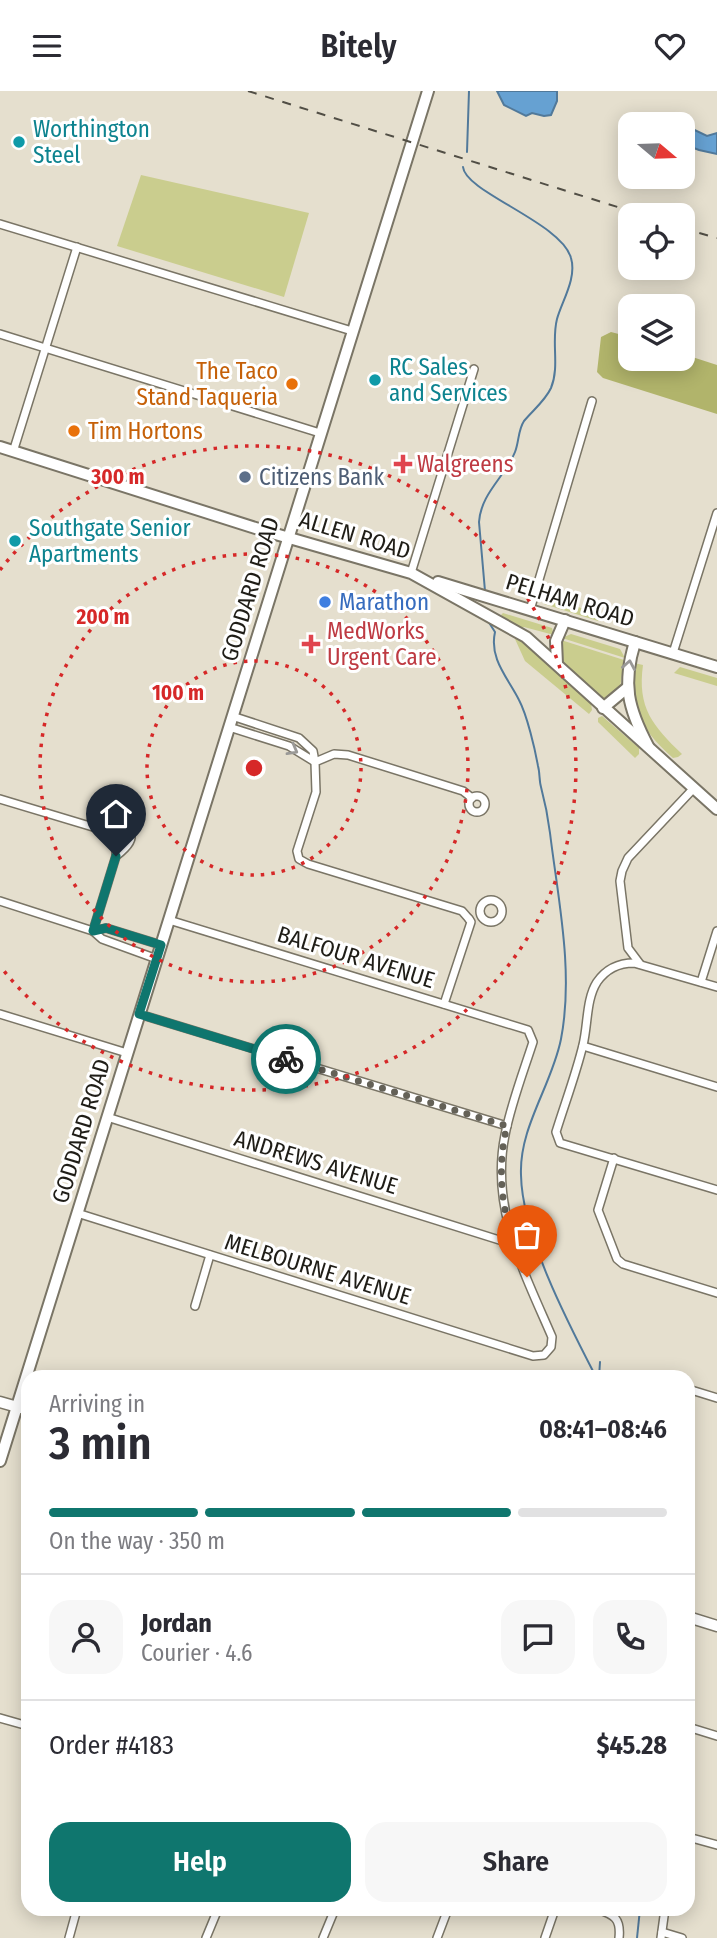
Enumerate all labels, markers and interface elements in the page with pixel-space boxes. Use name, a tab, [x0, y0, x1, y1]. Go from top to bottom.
icon: menu	[28, 27, 66, 65]
text: Bitely	[320, 27, 397, 65]
icon: heart	[651, 27, 689, 65]
north arrow	[618, 112, 695, 189]
map controls	[618, 112, 695, 371]
place label: Worthington Steel	[33, 115, 150, 169]
marker: Worthington Steel	[11, 134, 27, 150]
button: locate	[618, 203, 695, 280]
button: layers	[618, 294, 695, 371]
place label: RC Sales and Services	[389, 353, 508, 407]
place label: The Taco Stand Taqueria	[137, 357, 278, 411]
marker: RC Sales and Services	[367, 372, 383, 388]
marker: The Taco Stand Taqueria	[284, 376, 300, 392]
place label: Tim Hortons	[88, 417, 203, 445]
marker: Tim Hortons	[66, 423, 82, 439]
place label: Walgreens	[417, 450, 514, 478]
marker: Walgreens	[395, 456, 411, 472]
place label: Citizens Bank	[259, 463, 384, 491]
text: 300 m	[90, 464, 145, 490]
marker: Citizens Bank	[237, 469, 253, 485]
street label: ALLEN ROAD	[296, 505, 414, 565]
street label: GODDARD ROAD	[215, 513, 285, 665]
place label: Southgate Senior Apartments	[29, 514, 191, 568]
marker: Southgate Senior Apartments	[7, 533, 23, 549]
street label: PELHAM ROAD	[502, 567, 638, 633]
place label: Marathon	[339, 588, 429, 616]
marker: Marathon	[317, 594, 333, 610]
text: 200 m	[75, 604, 130, 630]
place label: MedWorks Urgent Care	[327, 617, 437, 671]
marker: MedWorks Urgent Care	[301, 634, 321, 654]
one-way arrow	[621, 659, 636, 671]
text: 100 m	[152, 680, 204, 706]
one-way arrow	[285, 741, 298, 755]
centre of rings	[242, 756, 266, 780]
pin	[86, 784, 146, 856]
icon: home	[97, 795, 135, 833]
street label: BALFOUR AVENUE	[274, 920, 438, 994]
courier	[251, 1024, 321, 1094]
icon: bike	[267, 1040, 305, 1078]
street label: GODDARD ROAD	[46, 1055, 116, 1207]
street label: ANDREWS AVENUE	[231, 1124, 401, 1200]
pin	[497, 1205, 557, 1277]
icon: bag	[508, 1216, 546, 1254]
street label: MELBOURNE AVENUE	[222, 1227, 414, 1311]
text: Arriving in	[49, 1390, 145, 1418]
text: 08:41–08:46	[539, 1414, 667, 1445]
text: 3 min	[49, 1416, 152, 1471]
text: On the way · 350 m	[49, 1527, 225, 1555]
button: person	[49, 1600, 123, 1674]
button: chat	[501, 1600, 575, 1674]
button: phone	[593, 1600, 667, 1674]
text: Jordan	[141, 1608, 212, 1639]
text: Courier · 4.6	[141, 1639, 252, 1667]
text: Order #4183	[49, 1730, 174, 1761]
text: $45.28	[596, 1730, 667, 1761]
button: Help	[49, 1822, 351, 1902]
button: Share	[365, 1822, 667, 1902]

